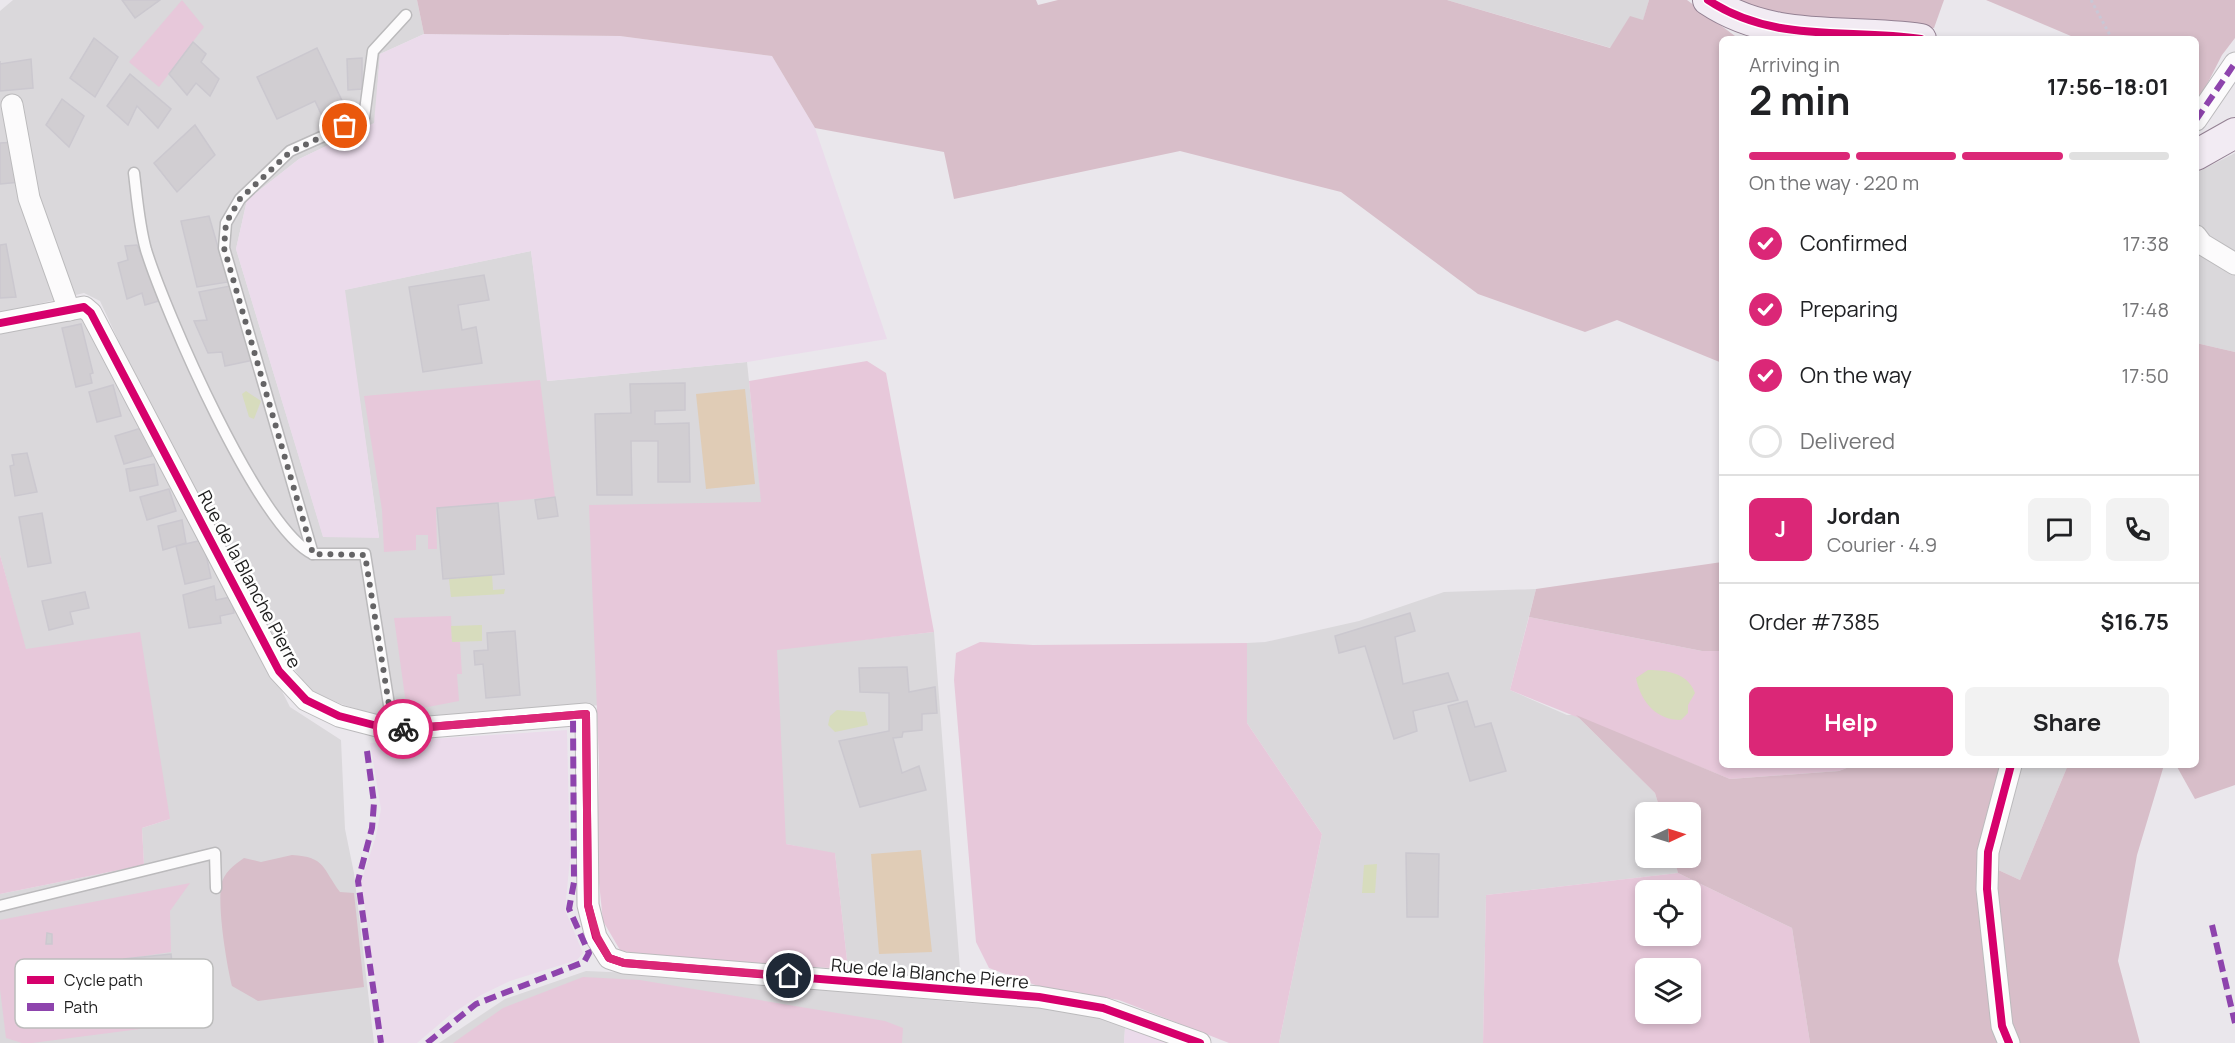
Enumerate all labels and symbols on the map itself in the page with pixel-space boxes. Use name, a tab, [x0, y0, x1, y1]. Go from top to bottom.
pin	[319, 100, 370, 151]
street label: Rue de la Blanche Pierre	[193, 486, 307, 672]
courier	[373, 699, 433, 759]
north arrow	[1635, 802, 1701, 868]
pin	[763, 950, 814, 1001]
street label: Rue de la Blanche Pierre	[830, 952, 1030, 994]
legend	[15, 959, 213, 1028]
text: Cycle path	[64, 969, 143, 991]
text: Path	[64, 996, 98, 1018]

